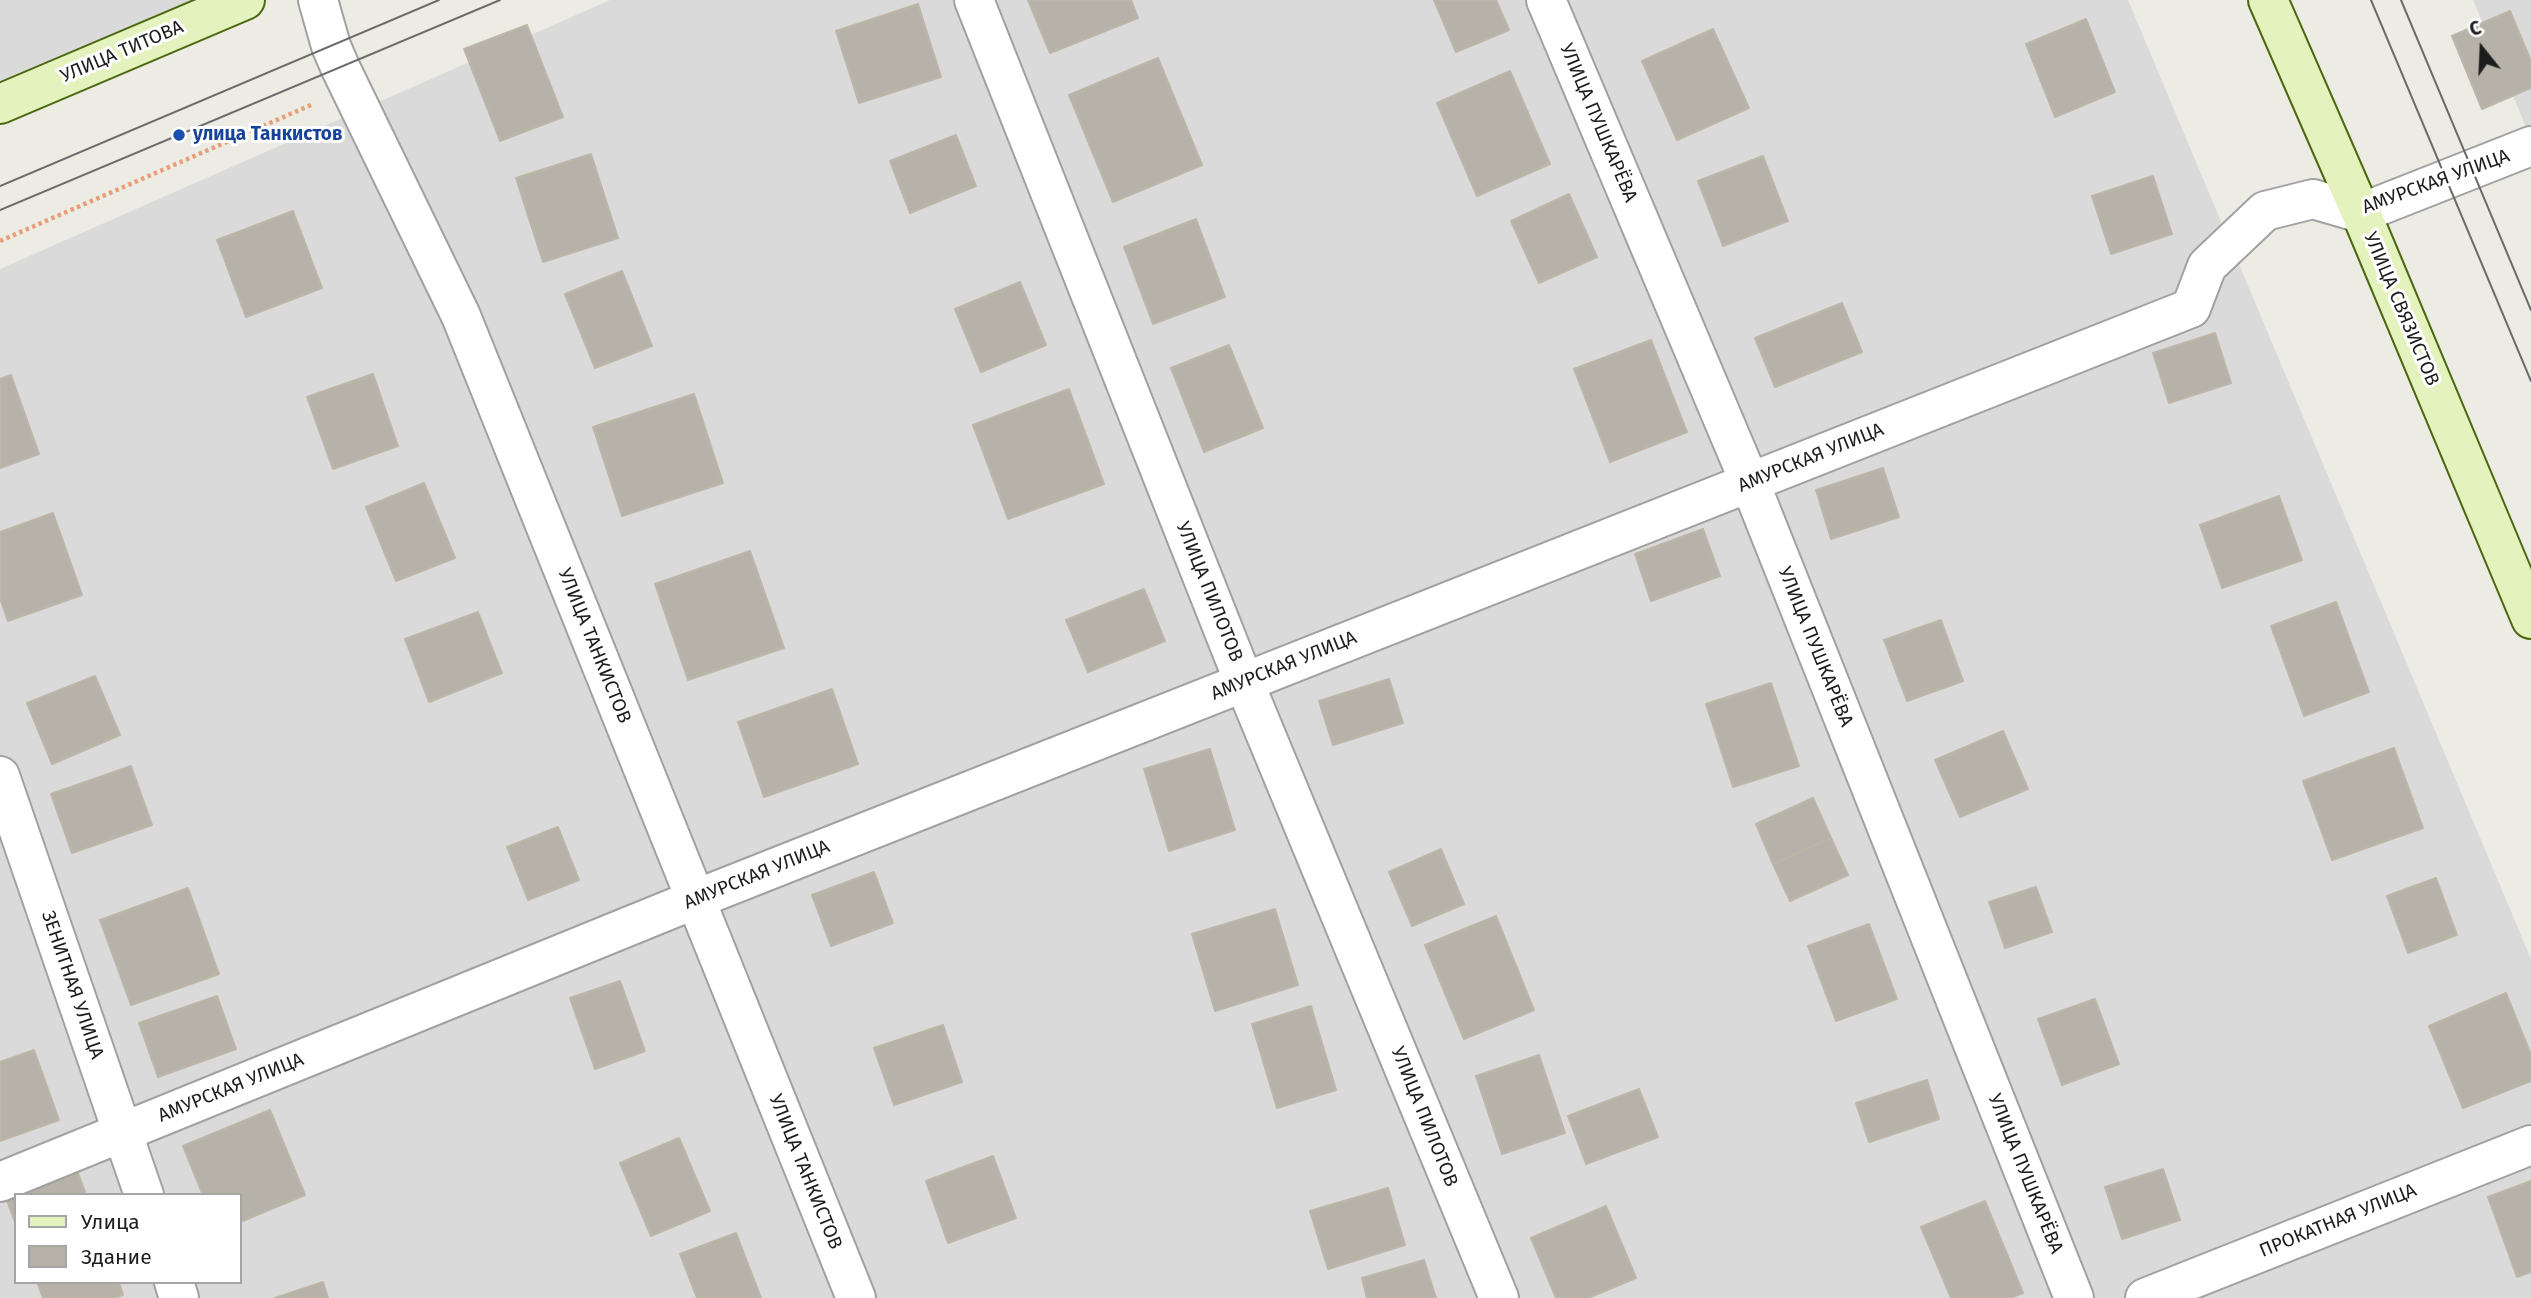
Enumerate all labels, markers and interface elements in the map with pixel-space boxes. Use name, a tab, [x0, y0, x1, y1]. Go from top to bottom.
north arrow	[2447, 14, 2517, 84]
street label: УЛИЦА ТИТОВА	[57, 16, 187, 88]
text: С	[2467, 16, 2484, 41]
street label: УЛИЦА ПУШКАРЁВА	[1554, 40, 1642, 206]
place label: улица Танкистов	[193, 124, 343, 146]
marker: улица Танкистов	[171, 127, 187, 143]
street label: АМУРСКАЯ УЛИЦА	[2359, 145, 2513, 219]
street label: УЛИЦА СВЯЗИСТОВ	[2358, 229, 2444, 389]
street label: АМУРСКАЯ УЛИЦА	[1735, 418, 1887, 498]
street label: УЛИЦА ПИЛОТОВ	[1171, 519, 1247, 665]
street label: УЛИЦА ПУШКАРЁВА	[1773, 564, 1857, 730]
street label: УЛИЦА ТАНКИСТОВ	[553, 565, 635, 727]
street label: АМУРСКАЯ УЛИЦА	[1208, 626, 1360, 706]
street label: АМУРСКАЯ УЛИЦА	[681, 835, 833, 915]
street label: ЗЕНИТНАЯ УЛИЦА	[36, 908, 108, 1062]
street label: УЛИЦА ПИЛОТОВ	[1386, 1044, 1462, 1190]
street label: АМУРСКАЯ УЛИЦА	[155, 1048, 307, 1128]
street label: УЛИЦА ТАНКИСТОВ	[764, 1091, 846, 1253]
street label: УЛИЦА ПУШКАРЁВА	[1983, 1091, 2067, 1257]
street label: ПРОКАТНАЯ УЛИЦА	[2256, 1179, 2420, 1263]
legend	[14, 1193, 242, 1284]
text: Улица	[81, 1209, 140, 1235]
text: Здание	[81, 1244, 152, 1270]

